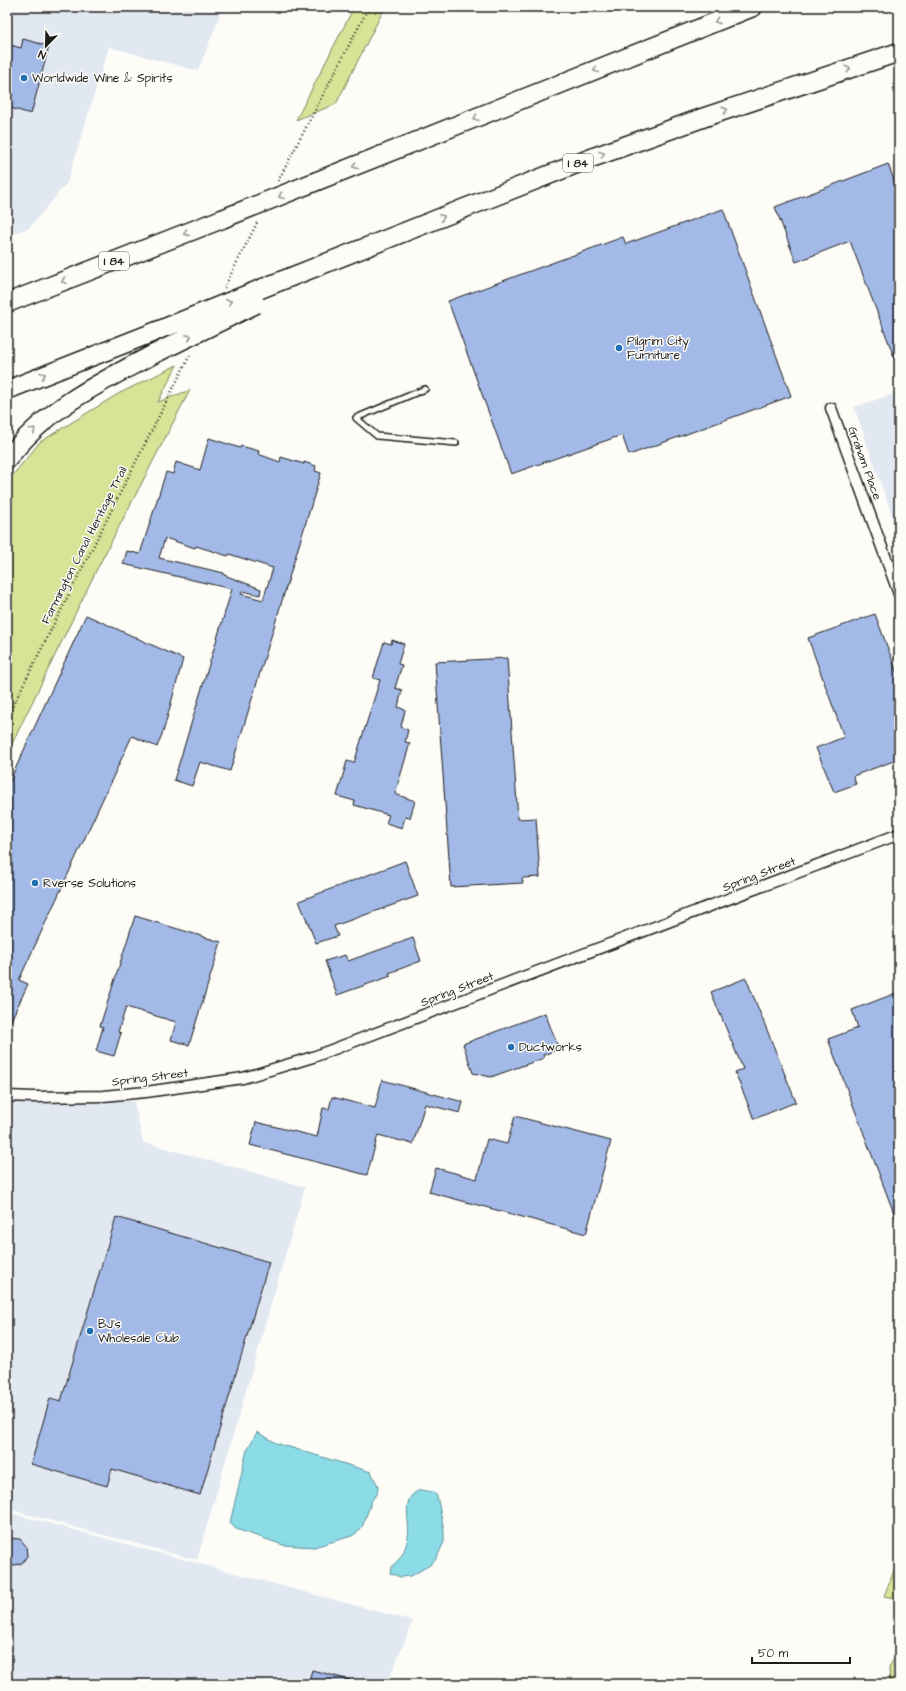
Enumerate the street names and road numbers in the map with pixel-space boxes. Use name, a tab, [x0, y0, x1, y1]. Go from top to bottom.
road number: I 84	[563, 154, 593, 172]
road number: I 84	[99, 252, 129, 270]
street label: Graham Place	[843, 424, 886, 503]
street label: Farmington Canal Heritage Trail	[37, 463, 133, 627]
street label: Spring Street	[720, 853, 799, 897]
street label: Spring Street	[418, 968, 497, 1012]
street label: Spring Street	[111, 1064, 189, 1092]

